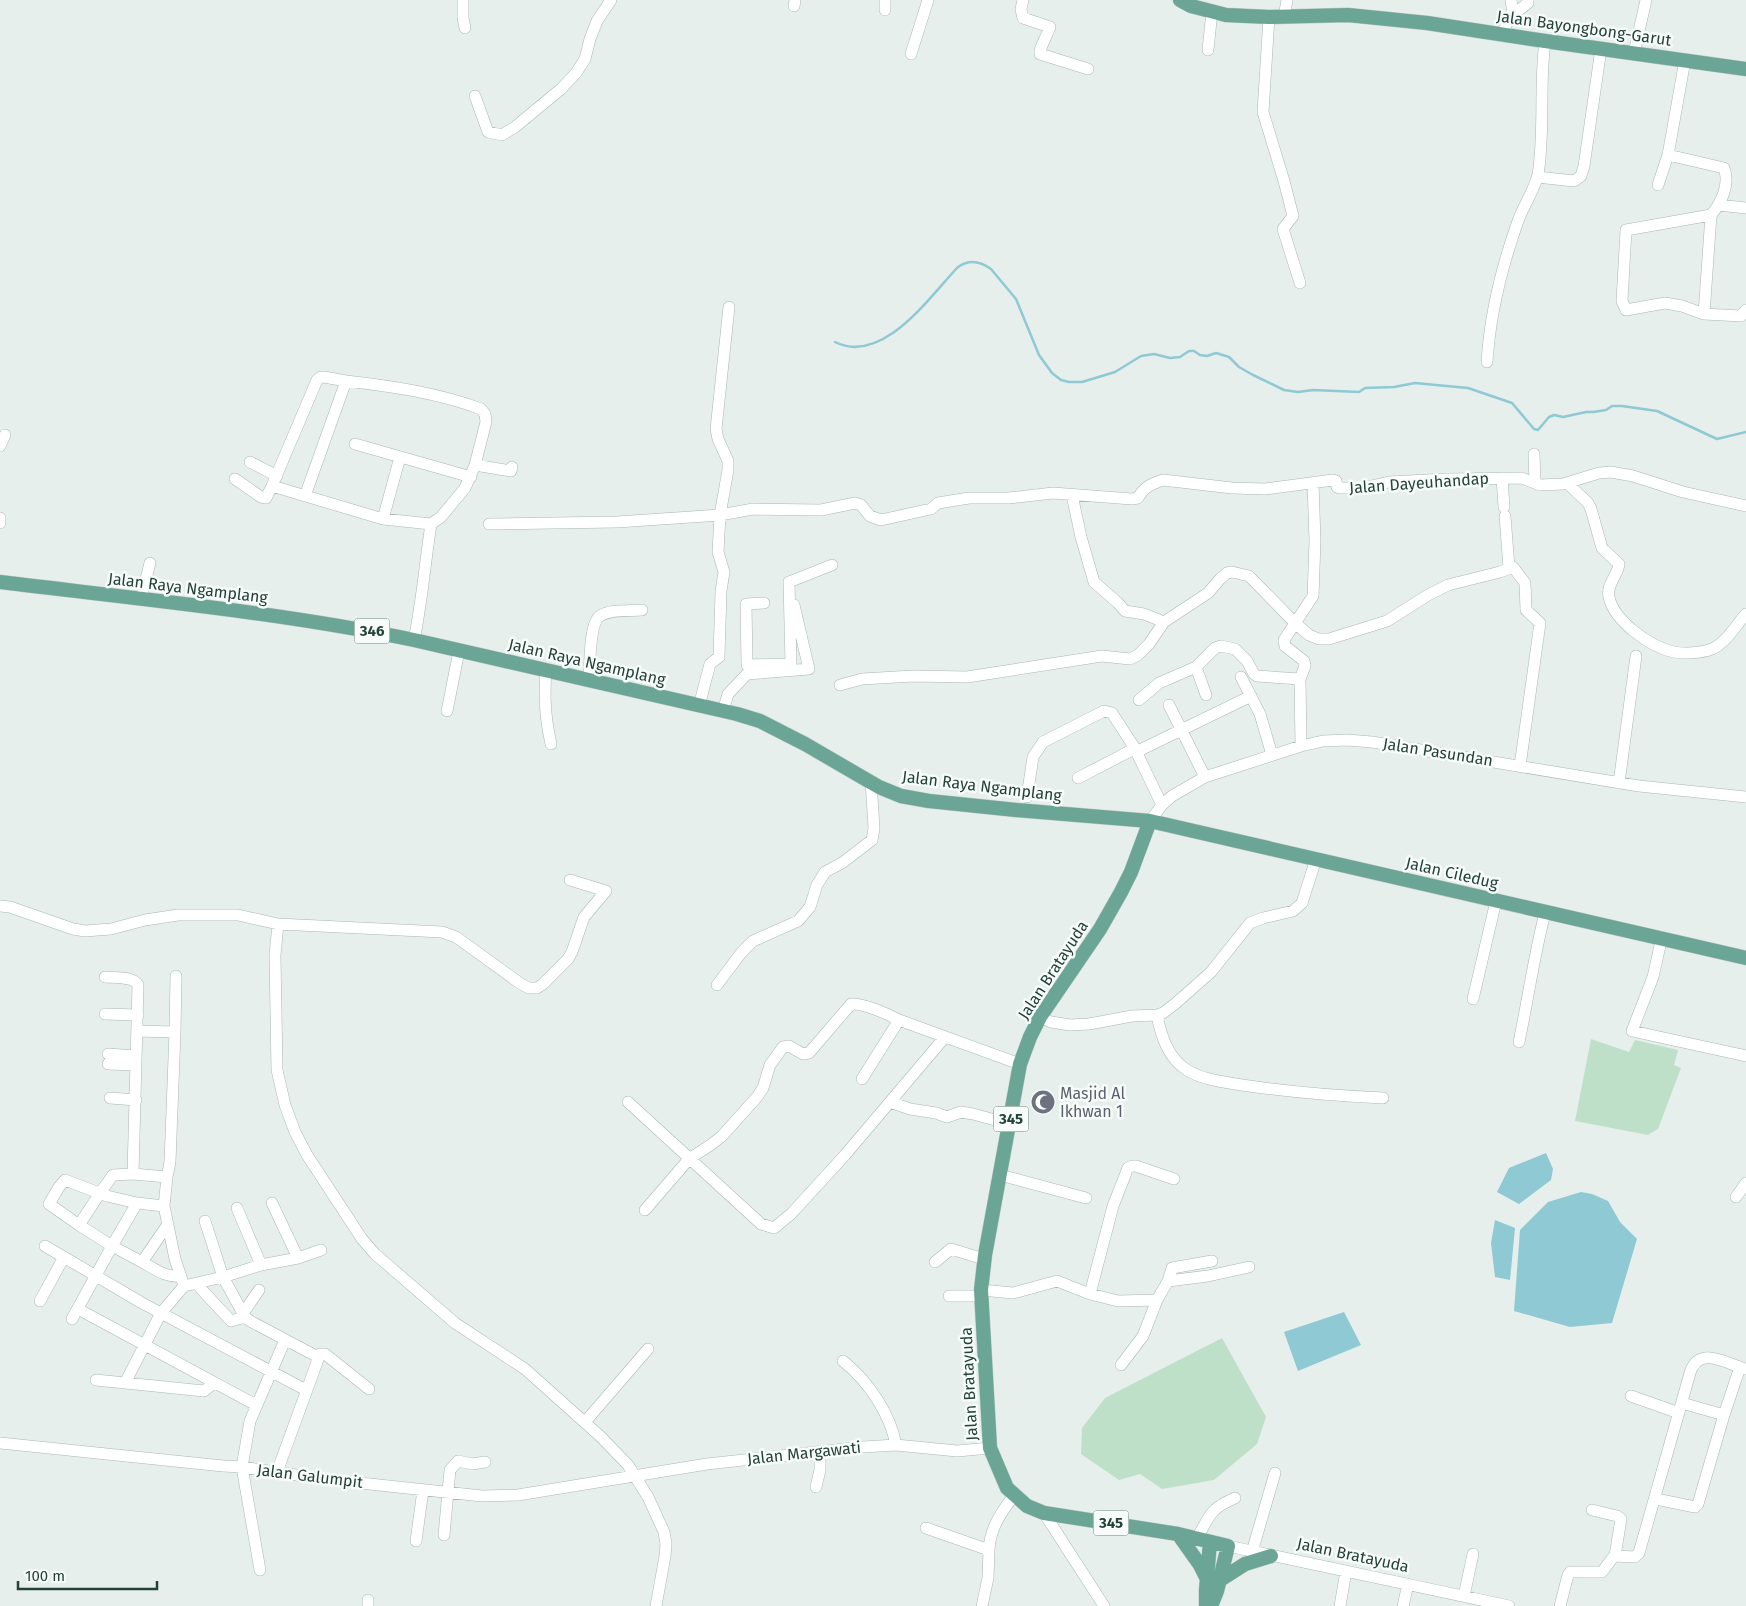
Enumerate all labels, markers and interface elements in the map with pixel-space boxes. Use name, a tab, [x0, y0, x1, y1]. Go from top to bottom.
street label: Jalan Bayongbong-Garut	[1495, 6, 1673, 50]
street label: Jalan Dayeuhandap	[1348, 469, 1490, 497]
street label: Jalan Raya Ngamplang	[107, 569, 270, 607]
road number: 346	[354, 618, 390, 644]
street label: Jalan Raya Ngamplang	[507, 635, 668, 689]
street label: Jalan Pasundan	[1382, 734, 1494, 770]
street label: Jalan Raya Ngamplang	[901, 767, 1064, 805]
street label: Jalan Ciledug	[1404, 853, 1501, 893]
street label: Jalan Bratayuda	[1014, 917, 1092, 1023]
place label: Masjid Al Ikhwan 1	[1060, 1084, 1125, 1121]
mosque icon: Masjid Al Ikhwan 1	[1030, 1089, 1056, 1115]
road number: 345	[994, 1106, 1028, 1132]
street label: Jalan Bratayuda	[957, 1327, 981, 1441]
street label: Jalan Margawati	[746, 1438, 862, 1468]
street label: Jalan Galumpit	[256, 1460, 364, 1492]
road number: 345	[1094, 1510, 1128, 1536]
street label: Jalan Bratayuda	[1295, 1534, 1411, 1576]
scale bar	[18, 1558, 156, 1590]
text: 100 m	[25, 1567, 65, 1585]

